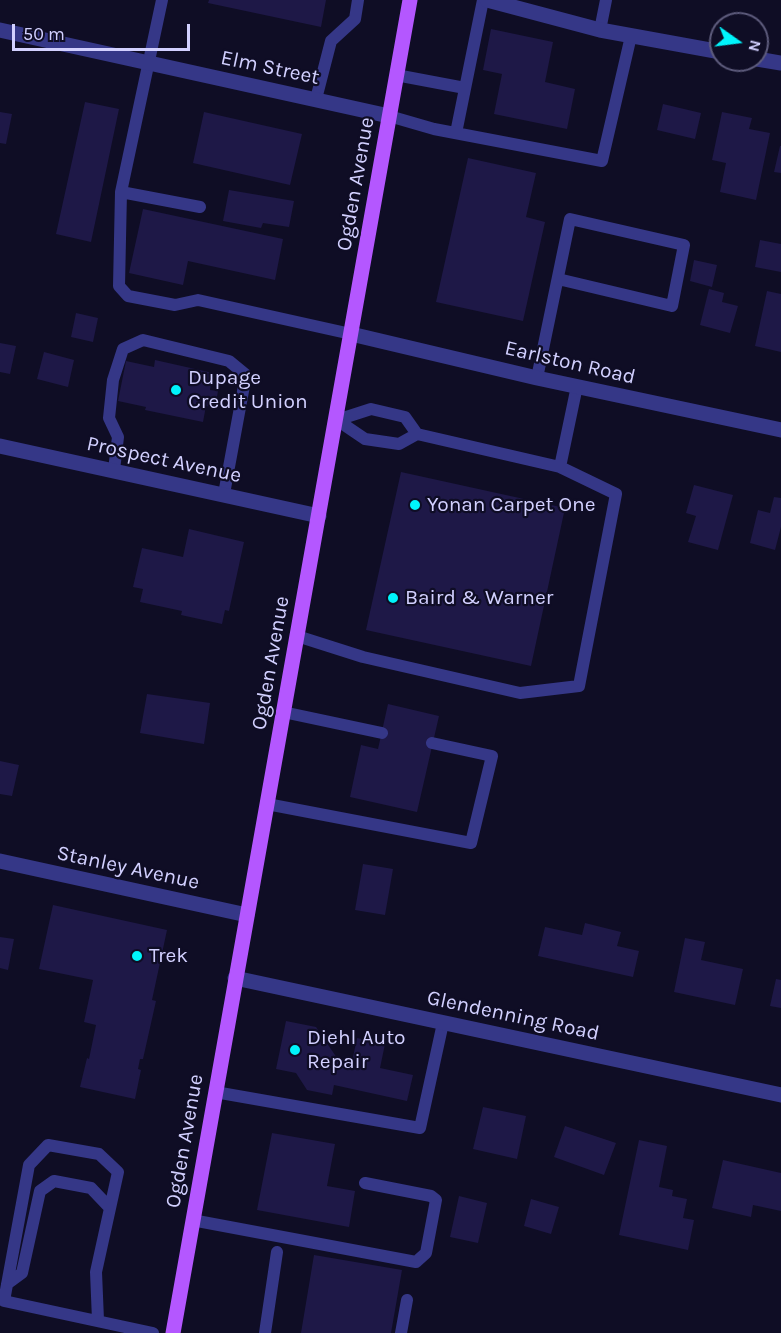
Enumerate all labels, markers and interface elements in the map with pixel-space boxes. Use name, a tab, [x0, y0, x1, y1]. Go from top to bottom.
scale bar	[15, 12, 194, 50]
north arrow	[709, 12, 769, 72]
text: 50 m	[23, 23, 65, 45]
text: N	[744, 38, 766, 54]
street label: Elm Street	[218, 45, 322, 91]
street label: Ogden Avenue	[332, 115, 380, 253]
street label: Earlston Road	[502, 336, 638, 390]
place label: Dupage Credit Union	[188, 365, 308, 415]
marker: Dupage Credit Union	[169, 383, 183, 397]
street label: Prospect Avenue	[84, 431, 244, 489]
place label: Yonan Carpet One	[427, 492, 596, 518]
marker: Yonan Carpet One	[408, 498, 422, 512]
place label: Baird & Warner	[405, 585, 553, 611]
marker: Baird & Warner	[386, 591, 400, 605]
street label: Ogden Avenue	[247, 594, 295, 732]
street label: Stanley Avenue	[54, 841, 202, 895]
place label: Trek	[149, 943, 188, 969]
marker: Trek	[130, 949, 144, 963]
street label: Glendenning Road	[425, 985, 601, 1047]
place label: Diehl Auto Repair	[307, 1025, 406, 1075]
marker: Diehl Auto Repair	[288, 1043, 302, 1057]
street label: Ogden Avenue	[161, 1072, 209, 1210]

